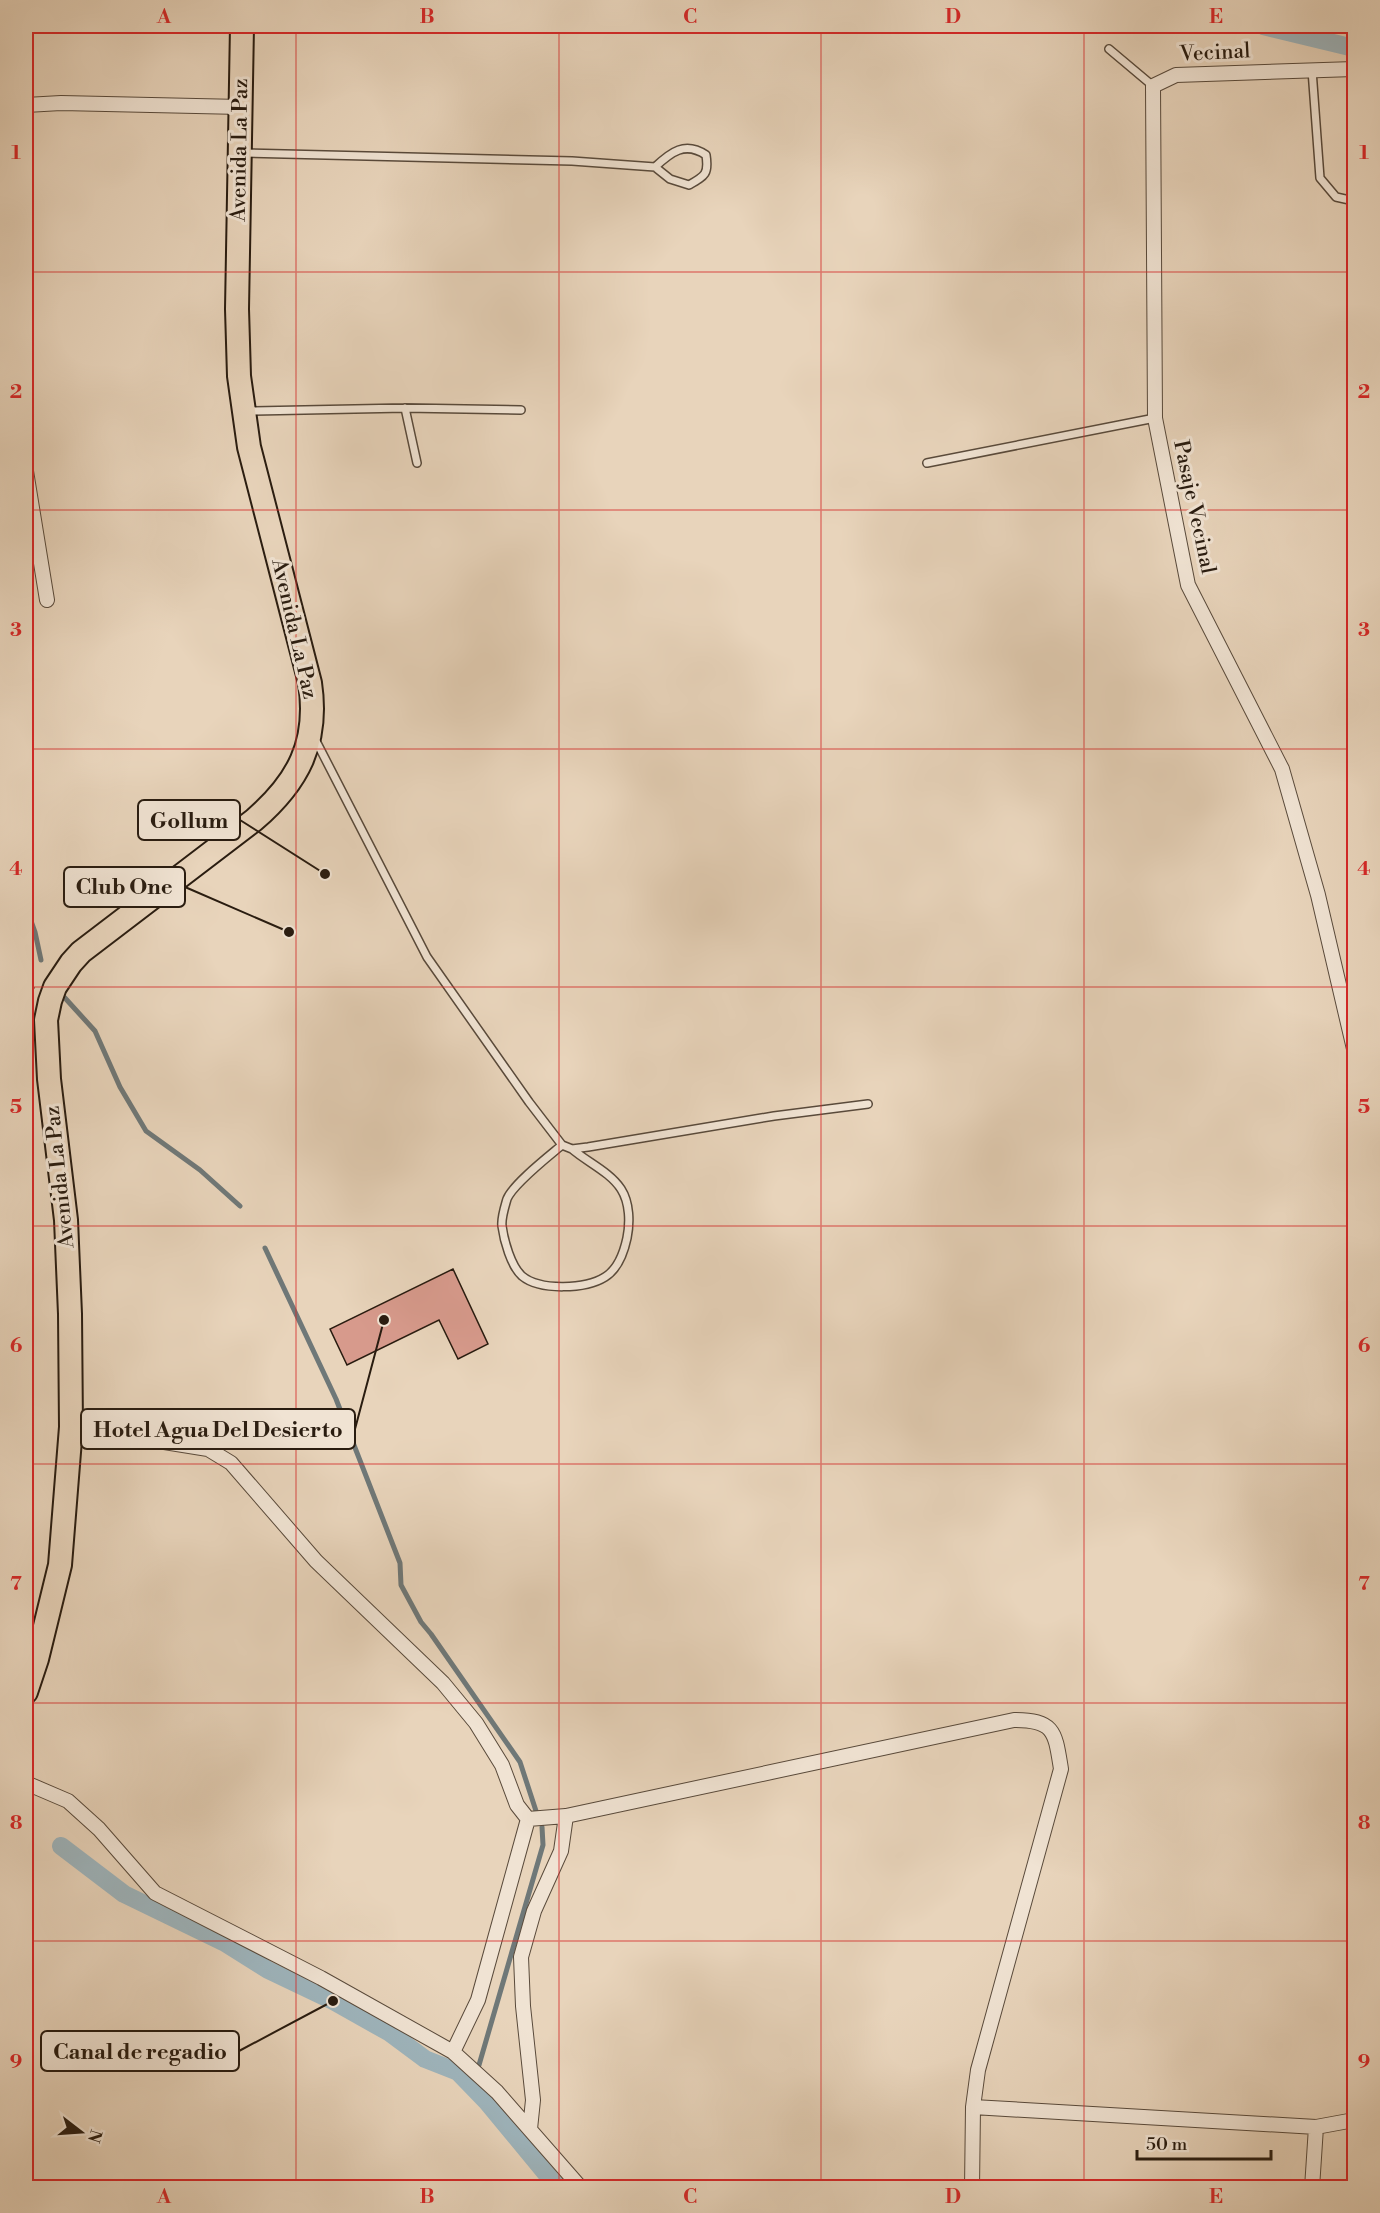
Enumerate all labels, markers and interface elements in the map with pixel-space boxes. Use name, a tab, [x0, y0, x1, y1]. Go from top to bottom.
text: A	[156, 5, 172, 30]
text: B	[419, 5, 435, 30]
text: C	[683, 5, 697, 30]
text: D	[945, 5, 961, 30]
text: E	[1209, 5, 1223, 30]
street label: Vecinal	[1178, 38, 1251, 68]
street label: Avenida La Paz	[226, 78, 254, 223]
text: 1	[11, 141, 21, 166]
text: 1	[1359, 141, 1369, 166]
text: 2	[10, 380, 22, 405]
text: 2	[1358, 380, 1370, 405]
street label: Pasaje Vecinal	[1167, 438, 1221, 576]
street label: Avenida La Paz	[265, 555, 323, 702]
text: 3	[10, 618, 22, 643]
text: 3	[1358, 618, 1370, 643]
callout: Gollum	[138, 800, 240, 840]
text: Gollum	[150, 808, 228, 835]
text: 4	[9, 857, 23, 882]
text: 4	[1357, 857, 1371, 882]
callout: Club One	[64, 867, 185, 907]
text: Club One	[75, 874, 173, 901]
text: 5	[10, 1095, 22, 1120]
text: 5	[1358, 1095, 1370, 1120]
street label: Avenida La Paz	[40, 1104, 81, 1251]
text: 6	[10, 1334, 23, 1359]
text: 6	[1358, 1334, 1371, 1359]
callout: Hotel Agua Del Desierto	[81, 1409, 355, 1449]
text: Hotel Agua Del Desierto	[93, 1417, 343, 1444]
text: 7	[10, 1572, 22, 1597]
text: 7	[1358, 1572, 1370, 1597]
text: 8	[10, 1811, 23, 1836]
text: 8	[1358, 1811, 1371, 1836]
callout: Canal de regadio	[41, 2031, 239, 2071]
text: Canal de regadio	[53, 2039, 227, 2066]
text: 9	[10, 2050, 22, 2075]
text: 9	[1358, 2050, 1370, 2075]
north arrow	[51, 2102, 111, 2162]
scale bar	[1137, 2123, 1270, 2161]
text: N	[83, 2127, 106, 2145]
text: 50 m	[1146, 2133, 1188, 2156]
text: A	[156, 2185, 172, 2210]
text: B	[419, 2185, 435, 2210]
text: C	[683, 2185, 697, 2210]
text: D	[945, 2185, 961, 2210]
text: E	[1209, 2185, 1223, 2210]

